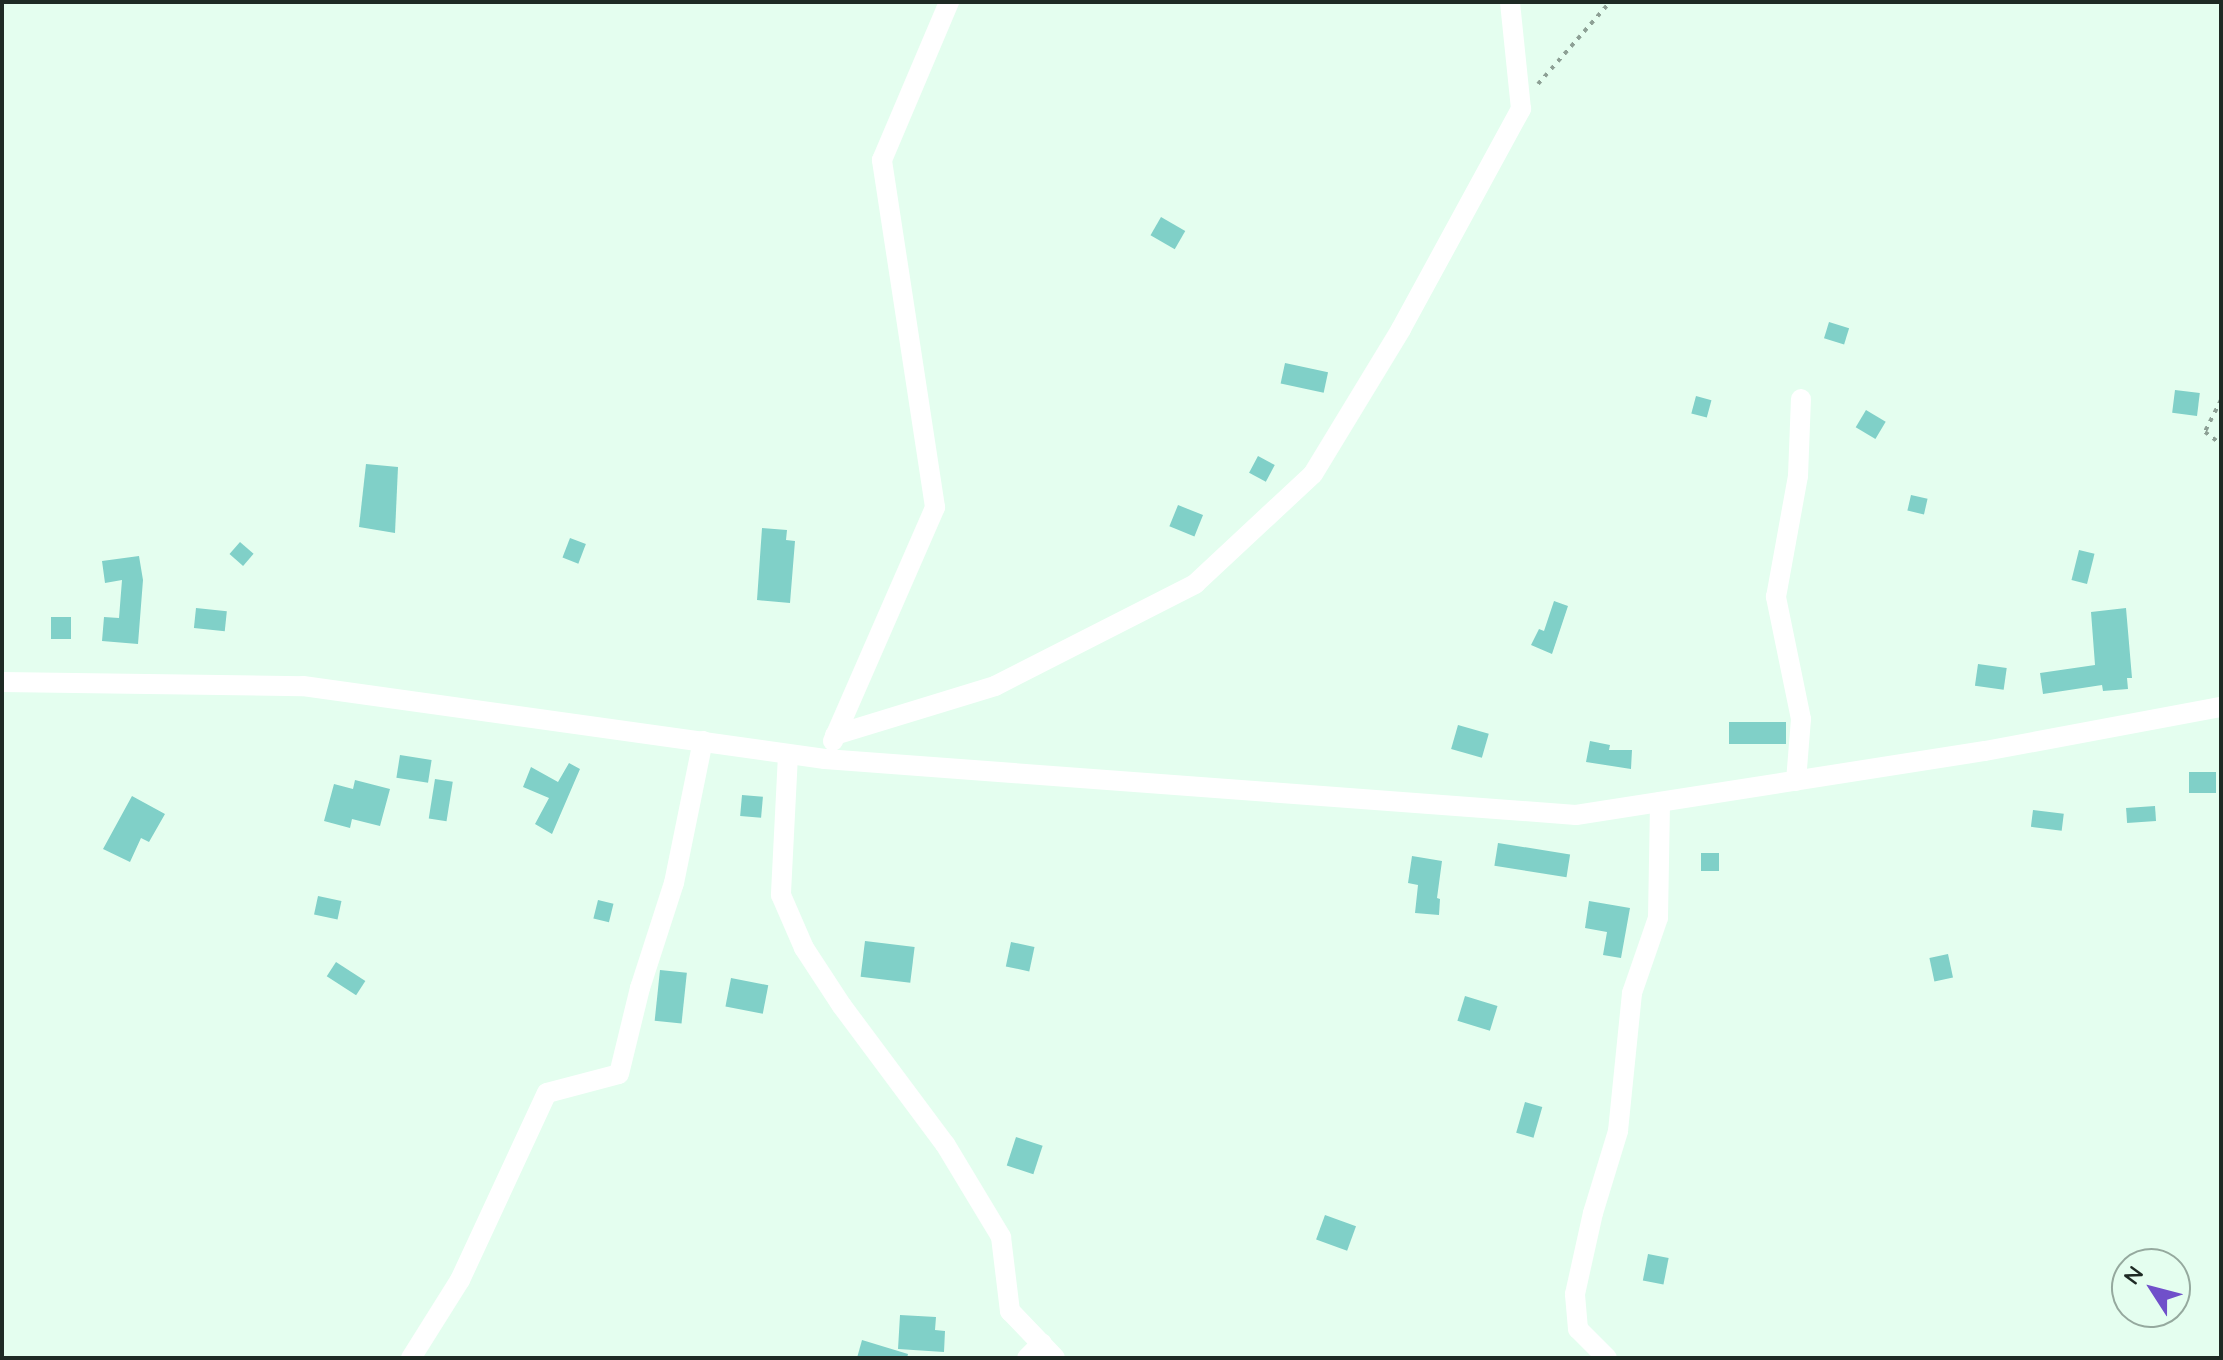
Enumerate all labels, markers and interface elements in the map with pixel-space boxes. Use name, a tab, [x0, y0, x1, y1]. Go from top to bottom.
north arrow	[2111, 1248, 2191, 1328]
text: N	[2117, 1260, 2149, 1290]

